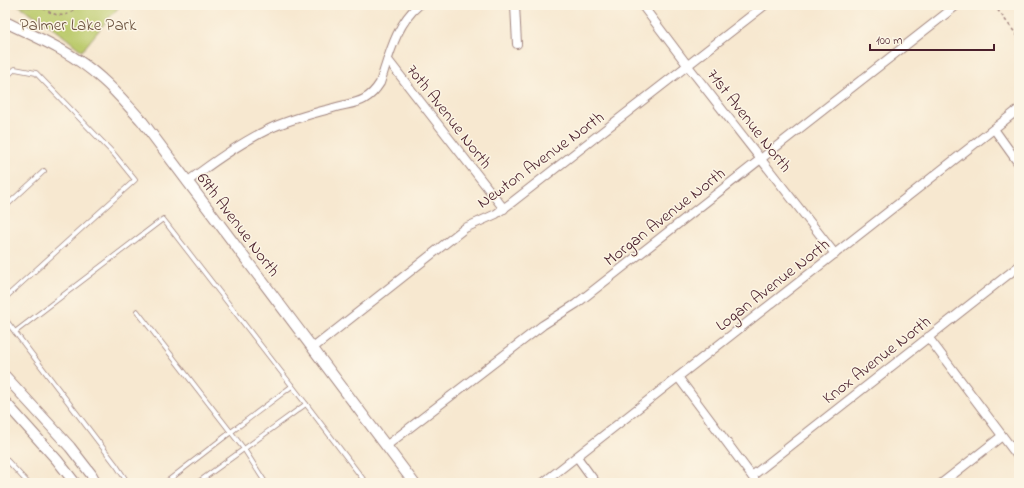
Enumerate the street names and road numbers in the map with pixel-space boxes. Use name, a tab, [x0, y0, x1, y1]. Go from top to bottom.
street label: 70th Avenue North	[400, 59, 498, 175]
street label: 71st Avenue North	[700, 64, 797, 178]
street label: Newton Avenue North	[472, 105, 610, 215]
street label: Morgan Avenue North	[599, 162, 732, 274]
street label: 69th Avenue North	[190, 167, 285, 282]
street label: Logan Avenue North	[710, 233, 837, 339]
street label: Knox Avenue North	[817, 310, 937, 411]

